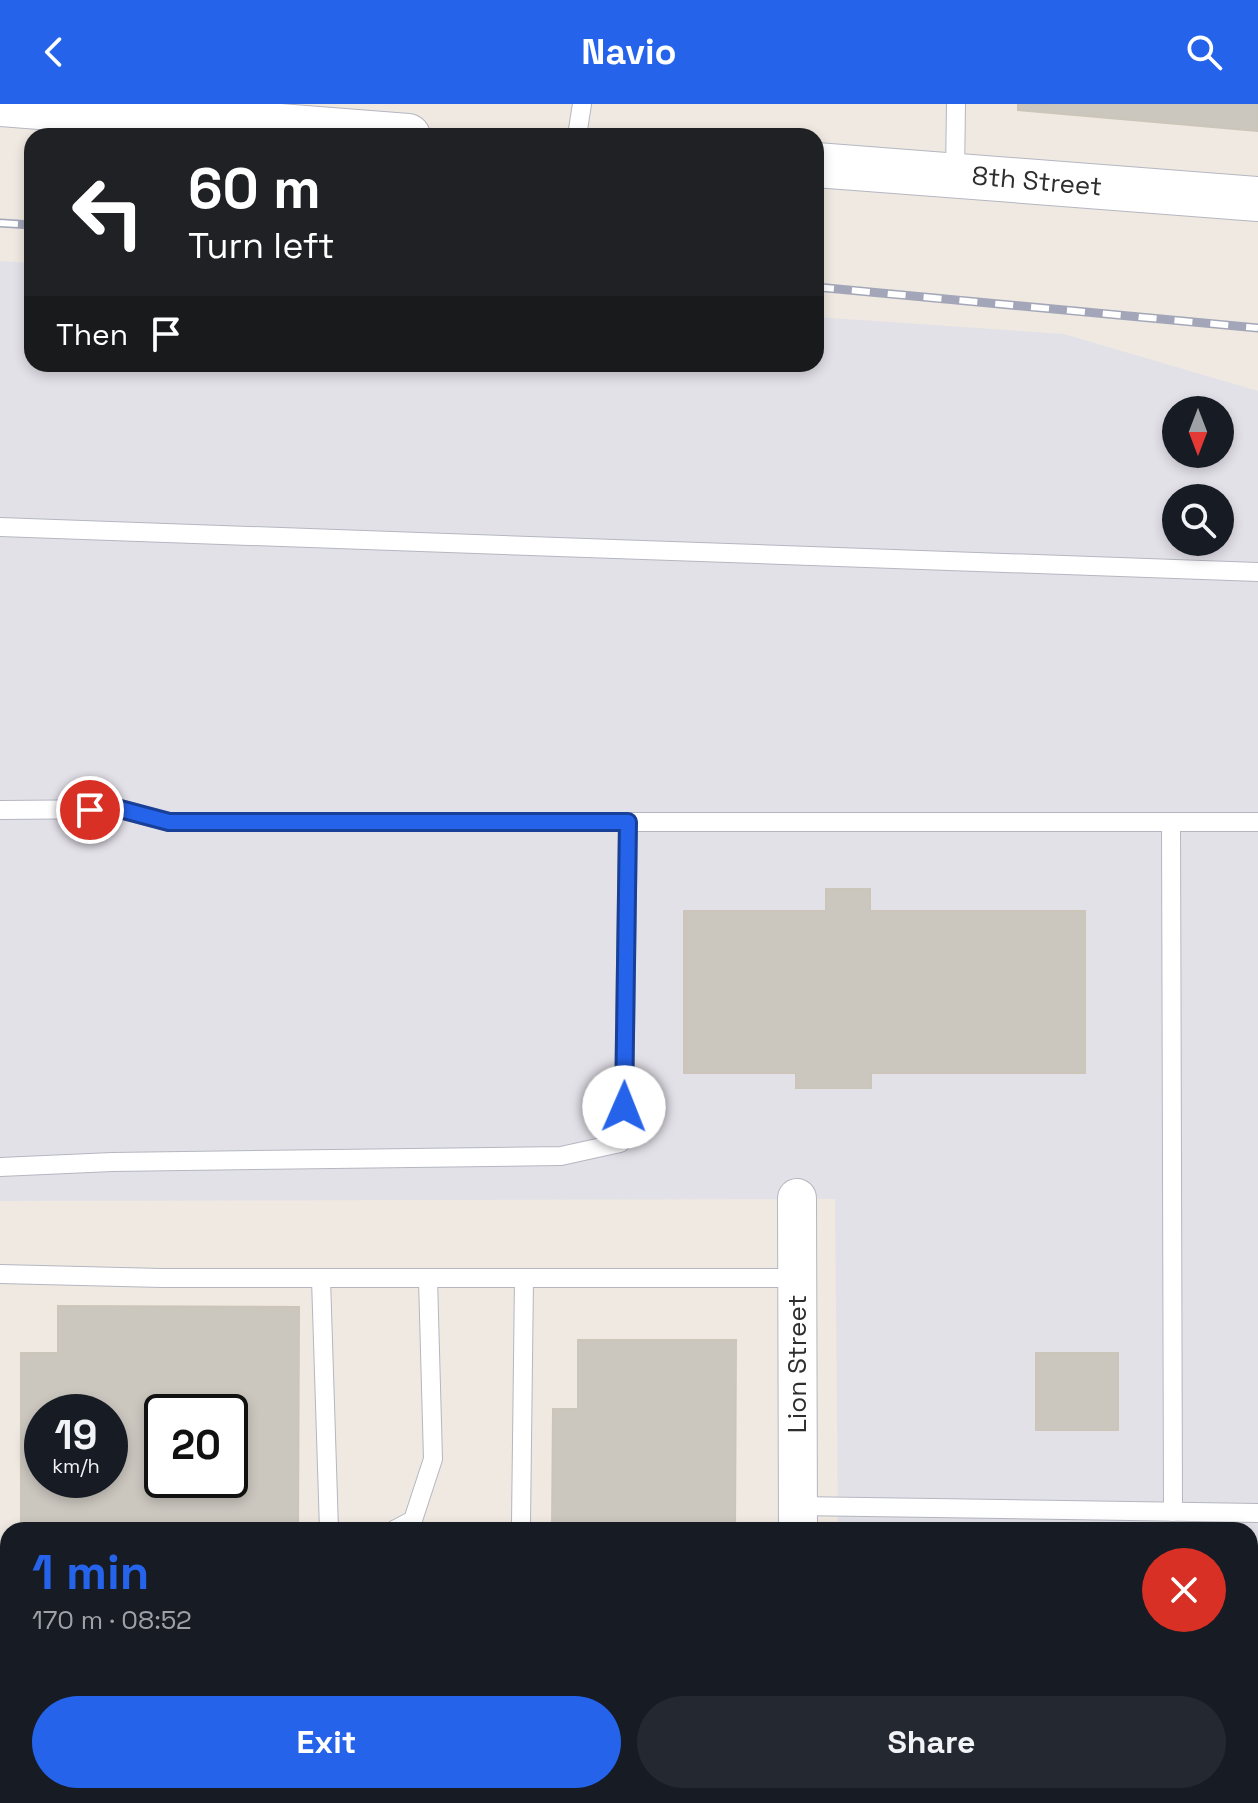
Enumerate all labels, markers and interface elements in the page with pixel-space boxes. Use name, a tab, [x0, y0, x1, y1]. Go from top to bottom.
text: Navio	[581, 29, 677, 75]
icon: back	[32, 30, 76, 74]
icon: search	[1182, 30, 1226, 74]
text: 60 m	[188, 153, 321, 224]
street label: 8th Street	[971, 158, 1103, 204]
icon: left	[56, 160, 160, 264]
text: Turn left	[188, 223, 335, 269]
icon: arrive	[144, 312, 188, 356]
text: Then	[56, 315, 128, 354]
north arrow	[1162, 396, 1234, 468]
map controls	[1162, 396, 1234, 556]
button: search	[1162, 484, 1234, 556]
pin	[56, 776, 124, 844]
icon: arrive	[68, 788, 112, 832]
position arrow	[582, 1065, 666, 1149]
street label: Lion Street	[780, 1295, 814, 1433]
speed limit sign: 20	[144, 1394, 248, 1498]
text: 19	[55, 1410, 97, 1461]
text: km/h	[52, 1453, 100, 1479]
text: 1 min	[32, 1542, 149, 1603]
button: close	[1142, 1548, 1226, 1632]
text: 170 m · 08:52	[32, 1603, 192, 1637]
button: Exit	[32, 1696, 621, 1788]
button: Share	[637, 1696, 1226, 1788]

